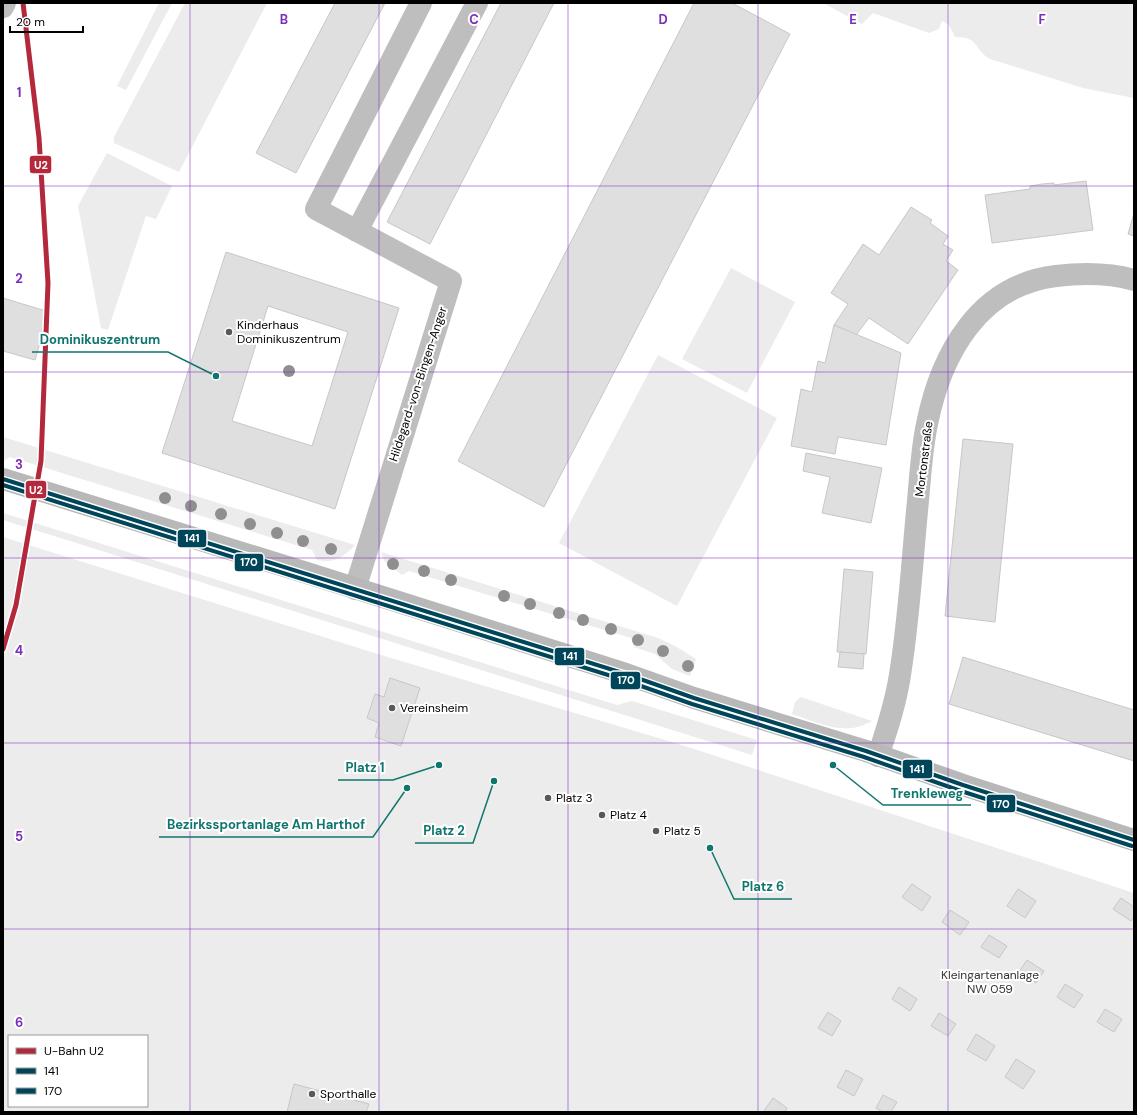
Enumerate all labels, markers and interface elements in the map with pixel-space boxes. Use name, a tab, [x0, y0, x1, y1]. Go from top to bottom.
scale bar	[10, 8, 83, 34]
text: B	[280, 11, 288, 28]
text: C	[469, 11, 479, 28]
text: D	[658, 11, 668, 28]
text: E	[849, 11, 857, 28]
text: F	[1038, 11, 1046, 28]
text: 20 m	[16, 14, 45, 30]
text: 1	[17, 84, 21, 101]
line badge: U2	[29, 155, 52, 174]
text: U2	[34, 158, 48, 172]
text: 2	[15, 270, 23, 287]
street label: Hildegard-von-Bingen-Anger	[385, 304, 451, 463]
place label: Kinderhaus Dominikuszentrum	[237, 317, 341, 347]
callout: Dominikuszentrum	[32, 327, 168, 352]
marker: Kinderhaus Dominikuszentrum	[224, 327, 234, 337]
text: Dominikuszentrum	[40, 331, 160, 348]
street label: Mortonstraße	[911, 420, 937, 498]
text: 3	[15, 456, 23, 473]
line badge: U2	[25, 480, 47, 499]
text: U2	[29, 483, 43, 497]
line badge: 141	[177, 529, 207, 548]
text: 141	[184, 531, 200, 545]
line badge: 170	[234, 553, 264, 572]
text: 170	[240, 555, 258, 569]
text: 4	[15, 642, 23, 659]
line badge: 141	[554, 647, 585, 666]
text: 141	[562, 649, 578, 663]
line badge: 170	[610, 671, 641, 690]
text: 170	[617, 673, 635, 687]
place label: Vereinsheim	[400, 700, 468, 716]
marker: Vereinsheim	[387, 703, 397, 713]
callout: Platz 1	[338, 755, 393, 780]
text: Platz 1	[346, 759, 384, 776]
line badge: 141	[902, 759, 933, 779]
text: 141	[909, 762, 925, 776]
callout: Trenkleweg	[883, 780, 971, 805]
text: Trenkleweg	[891, 785, 964, 802]
place label: Platz 3	[556, 790, 592, 806]
marker: Platz 3	[543, 793, 553, 803]
line badge: 170	[986, 794, 1016, 813]
text: 170	[992, 797, 1010, 811]
place label: Platz 4	[610, 807, 647, 823]
marker: Platz 4	[597, 810, 607, 820]
callout: Bezirkssportanlage Am Harthof	[159, 812, 373, 837]
text: Bezirkssportanlage Am Harthof	[167, 816, 365, 833]
callout: Platz 2	[415, 818, 473, 843]
text: Platz 2	[423, 822, 465, 839]
place label: Platz 5	[664, 823, 701, 839]
marker: Platz 5	[651, 826, 661, 836]
text: 5	[15, 828, 23, 845]
callout: Platz 6	[734, 874, 792, 899]
text: Platz 6	[742, 878, 784, 895]
park label: Kleingartenanlage NW 059	[941, 967, 1039, 997]
text: 6	[15, 1014, 23, 1031]
legend	[8, 1035, 148, 1107]
text: U-Bahn U2	[44, 1043, 104, 1059]
text: 141	[44, 1063, 59, 1079]
text: 170	[44, 1083, 62, 1099]
place label: Sporthalle	[320, 1086, 377, 1102]
marker: Sporthalle	[307, 1089, 317, 1099]

